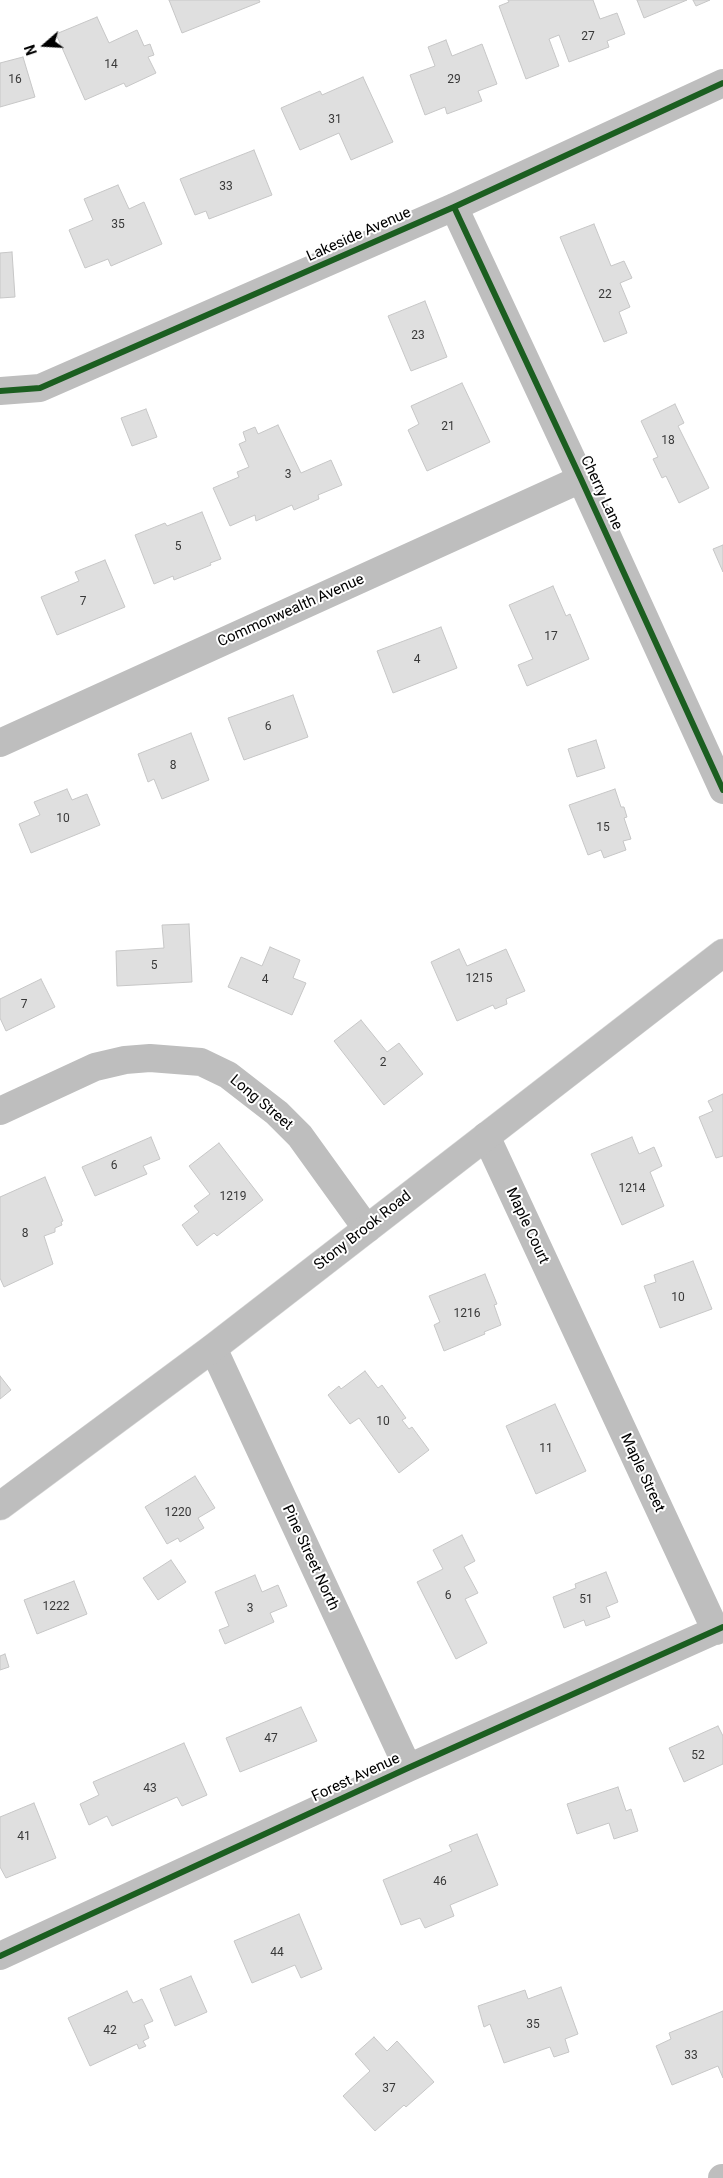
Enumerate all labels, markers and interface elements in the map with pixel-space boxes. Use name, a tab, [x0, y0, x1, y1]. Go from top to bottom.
north arrow	[20, 20, 70, 70]
house number: 27	[581, 30, 595, 44]
text: N	[22, 43, 40, 57]
house number: 14	[104, 58, 118, 72]
house number: 16	[8, 73, 22, 87]
house number: 29	[447, 73, 461, 87]
house number: 31	[328, 113, 342, 127]
house number: 33	[219, 180, 233, 194]
street label: Lakeside Avenue	[304, 204, 414, 266]
house number: 35	[111, 218, 125, 232]
house number: 22	[598, 288, 612, 302]
house number: 23	[411, 329, 425, 343]
house number: 21	[441, 420, 455, 434]
house number: 18	[661, 434, 675, 448]
street label: Cherry Lane	[576, 453, 626, 533]
house number: 3	[285, 468, 291, 482]
house number: 5	[175, 540, 181, 554]
street label: Commonwealth Avenue	[215, 571, 367, 651]
house number: 7	[80, 595, 86, 609]
house number: 17	[544, 630, 558, 644]
house number: 4	[414, 653, 420, 667]
house number: 6	[265, 720, 271, 734]
house number: 8	[170, 759, 176, 773]
house number: 10	[56, 812, 70, 826]
house number: 15	[596, 821, 610, 835]
house number: 5	[151, 959, 157, 973]
house number: 1215	[466, 972, 492, 986]
house number: 4	[262, 973, 268, 987]
house number: 7	[21, 998, 27, 1012]
house number: 2	[380, 1056, 386, 1070]
street label: Long Street	[226, 1071, 296, 1135]
house number: 6	[111, 1159, 117, 1173]
house number: 1214	[619, 1182, 645, 1196]
street label: Maple Court	[502, 1185, 552, 1267]
street label: Stony Brook Road	[311, 1187, 415, 1275]
house number: 1219	[220, 1190, 246, 1204]
house number: 8	[22, 1227, 28, 1241]
house number: 10	[671, 1291, 685, 1305]
house number: 1216	[454, 1307, 480, 1321]
house number: 10	[376, 1415, 390, 1429]
street label: Maple Street	[616, 1431, 668, 1515]
house number: 11	[539, 1442, 553, 1456]
street label: Pine Street North	[278, 1502, 342, 1614]
house number: 1220	[165, 1506, 191, 1520]
house number: 6	[445, 1589, 451, 1603]
house number: 51	[579, 1593, 593, 1607]
house number: 1222	[43, 1600, 69, 1614]
house number: 3	[247, 1602, 253, 1616]
house number: 47	[264, 1732, 278, 1746]
house number: 52	[691, 1749, 705, 1763]
street label: Forest Avenue	[309, 1750, 403, 1806]
house number: 43	[143, 1782, 157, 1796]
house number: 41	[17, 1830, 31, 1844]
house number: 46	[433, 1875, 447, 1889]
house number: 44	[270, 1946, 284, 1960]
house number: 35	[526, 2018, 540, 2032]
house number: 42	[103, 2024, 117, 2038]
house number: 33	[684, 2049, 698, 2063]
house number: 37	[382, 2082, 396, 2096]

